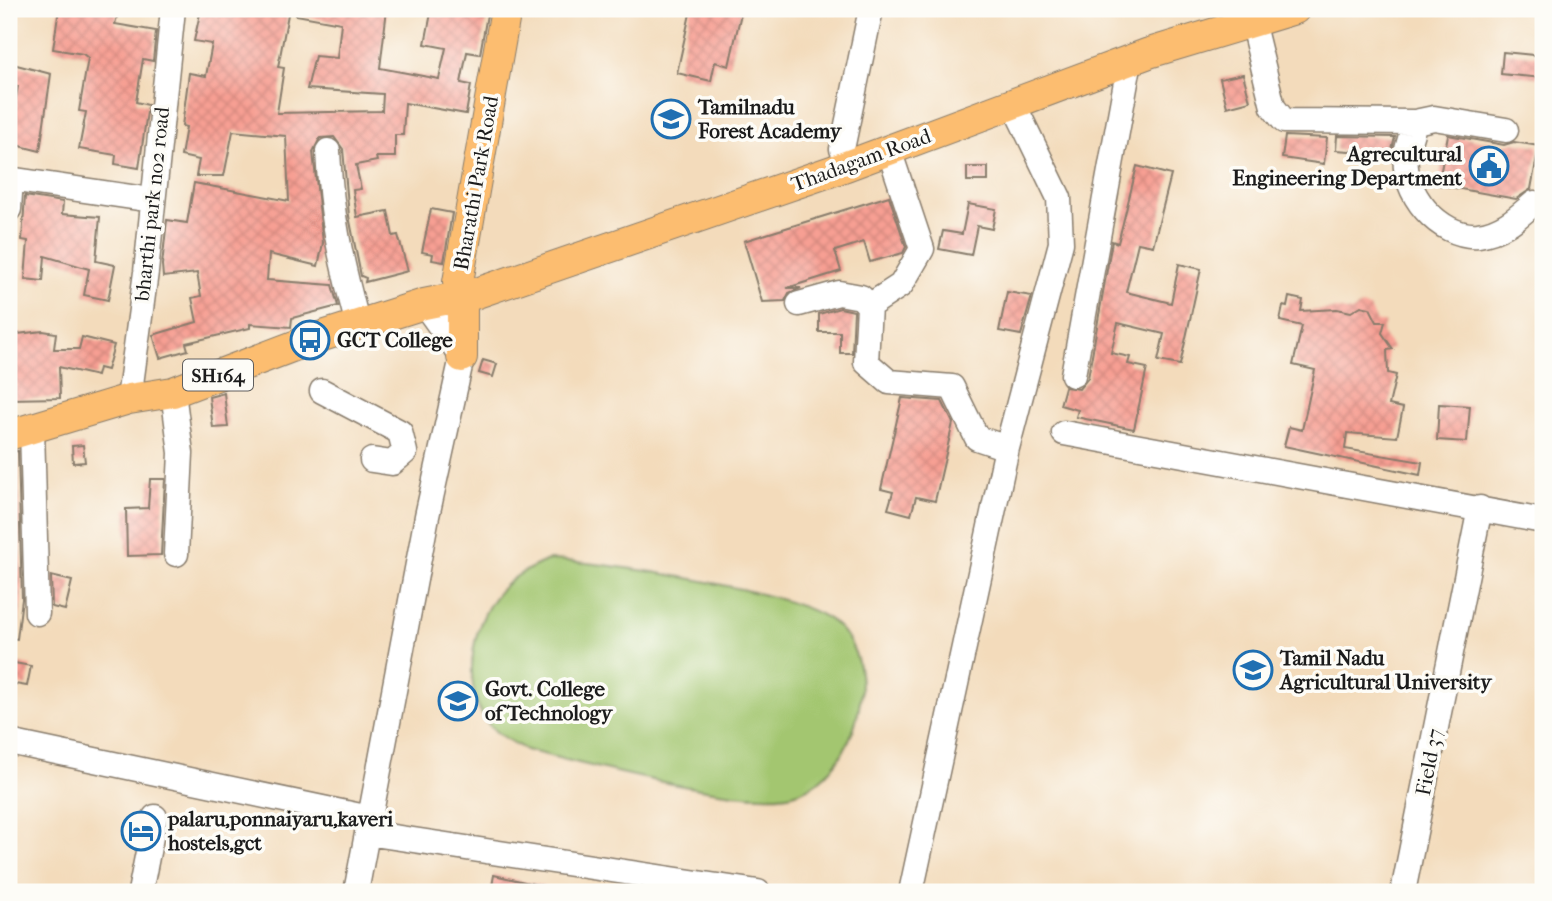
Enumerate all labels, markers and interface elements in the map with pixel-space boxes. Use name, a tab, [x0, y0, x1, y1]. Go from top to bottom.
street label: Bharathi Park Road	[449, 93, 503, 272]
place label: Tamilnadu Forest Academy	[697, 95, 843, 143]
school or university icon: Tamilnadu Forest Academy	[650, 98, 692, 140]
street label: bharthi park no2 road	[130, 105, 174, 303]
street label: Thadagam Road	[788, 123, 935, 196]
place label: Agrecultural Engineering Department	[1232, 142, 1462, 190]
public building icon: Agrecultural Engineering Department	[1468, 145, 1510, 187]
bus stop icon: GCT College	[289, 319, 331, 361]
place label: GCT College	[337, 328, 453, 352]
road number: SH164	[183, 360, 253, 390]
place label: Tamil Nadu Agricultural University	[1278, 646, 1493, 694]
school or university icon: Tamil Nadu Agricultural University	[1232, 649, 1274, 691]
place label: Govt. College of Technology	[485, 677, 614, 725]
school or university icon: Govt. College of Technology	[437, 680, 479, 722]
street label: Field 37	[1411, 726, 1447, 798]
place label: palaru,ponnaiyaru,kaveri hostels,gct	[167, 807, 394, 855]
hotel icon: palaru,ponnaiyaru,kaveri hostels,gct	[120, 810, 162, 852]

